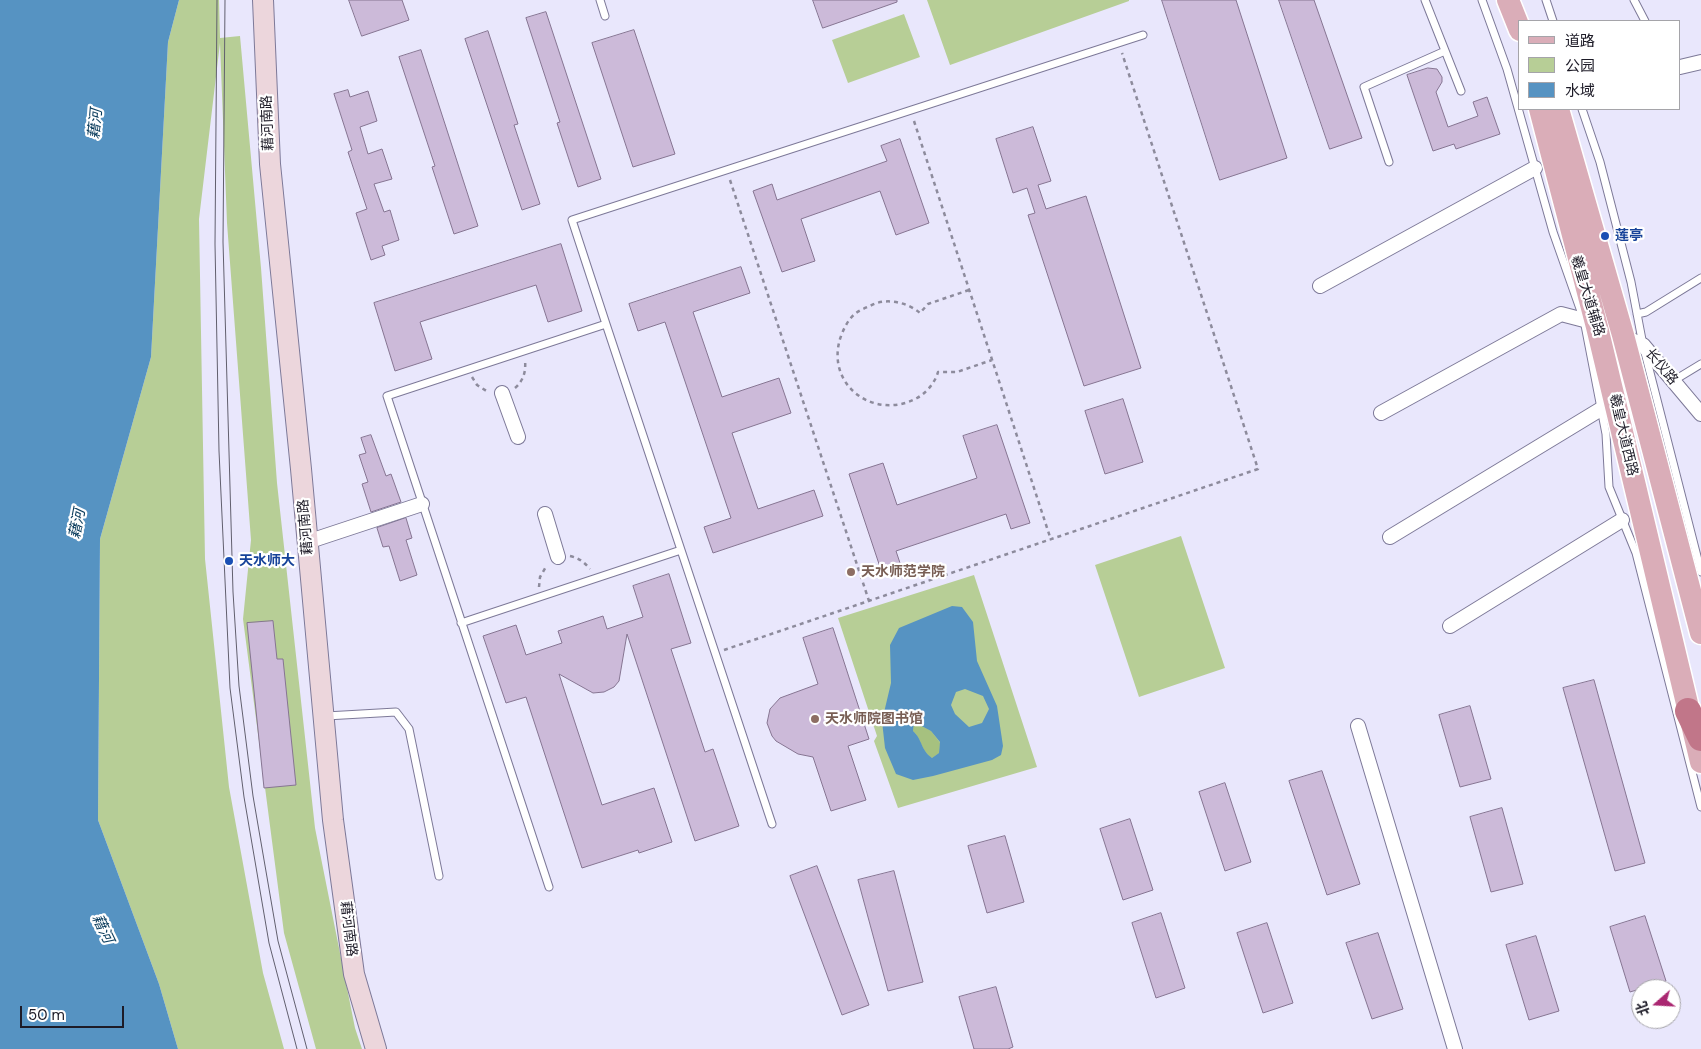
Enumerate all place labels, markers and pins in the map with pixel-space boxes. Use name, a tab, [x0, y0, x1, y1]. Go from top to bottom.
place label: 莲亭	[1615, 228, 1643, 244]
marker: 莲亭	[1599, 230, 1611, 242]
place label: 天水师大	[239, 553, 295, 569]
marker: 天水师大	[223, 555, 235, 567]
place label: 天水师范学院	[861, 564, 945, 580]
marker: 天水师范学院	[845, 566, 857, 578]
place label: 天水师院图书馆	[825, 711, 923, 727]
marker: 天水师院图书馆	[809, 713, 821, 725]

